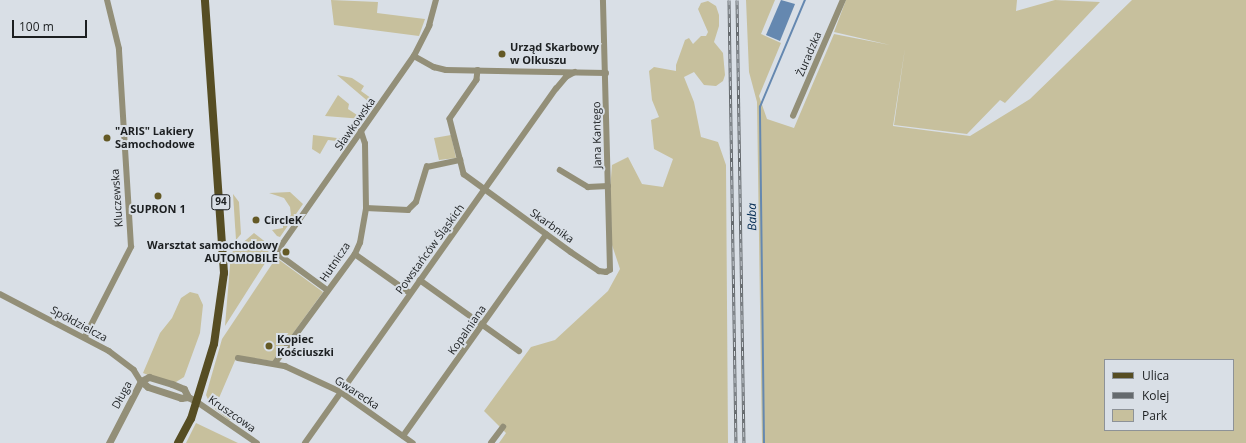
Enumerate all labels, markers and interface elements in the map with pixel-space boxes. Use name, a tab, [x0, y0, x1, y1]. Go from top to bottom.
scale bar	[14, 12, 89, 38]
text: 100 m	[19, 18, 54, 35]
street label: Żuradzka	[794, 30, 824, 78]
place label: Urząd Skarbowy w Olkuszu	[510, 41, 599, 67]
marker: Urząd Skarbowy w Olkuszu	[497, 49, 507, 59]
street label: Sławkowska	[332, 95, 378, 153]
street label: Jana Kantego	[590, 101, 604, 169]
place label: "ARIS" Lakiery Samochodowe	[115, 125, 195, 151]
marker: "ARIS" Lakiery Samochodowe	[102, 133, 112, 143]
street label: Kluczewska	[108, 168, 126, 228]
marker: SUPRON 1	[153, 191, 163, 201]
road number: 94	[211, 194, 231, 210]
place label: SUPRON 1	[130, 202, 186, 216]
street label: Powstańców Śląskich	[393, 202, 467, 296]
water label: Baba	[745, 203, 759, 231]
street label: Skarbnika	[528, 206, 576, 246]
place label: CircleK	[264, 213, 302, 227]
marker: CircleK	[251, 215, 261, 225]
place label: Warsztat samochodowy AUTOMOBILE	[147, 239, 278, 265]
street label: Hutnicza	[317, 240, 353, 284]
marker: Warsztat samochodowy AUTOMOBILE	[281, 247, 291, 257]
street label: Kopalniana	[445, 303, 489, 357]
street label: Spółdzielcza	[48, 304, 110, 344]
place label: Kopiec Kościuszki	[277, 333, 334, 359]
marker: Kopiec Kościuszki	[264, 341, 274, 351]
legend	[1104, 359, 1234, 431]
text: Ulica	[1142, 367, 1169, 384]
street label: Gwarecka	[332, 374, 382, 412]
street label: Długa	[109, 379, 135, 411]
text: Kolej	[1142, 387, 1169, 404]
street label: Kruszcowa	[206, 393, 258, 435]
text: Park	[1142, 407, 1167, 424]

